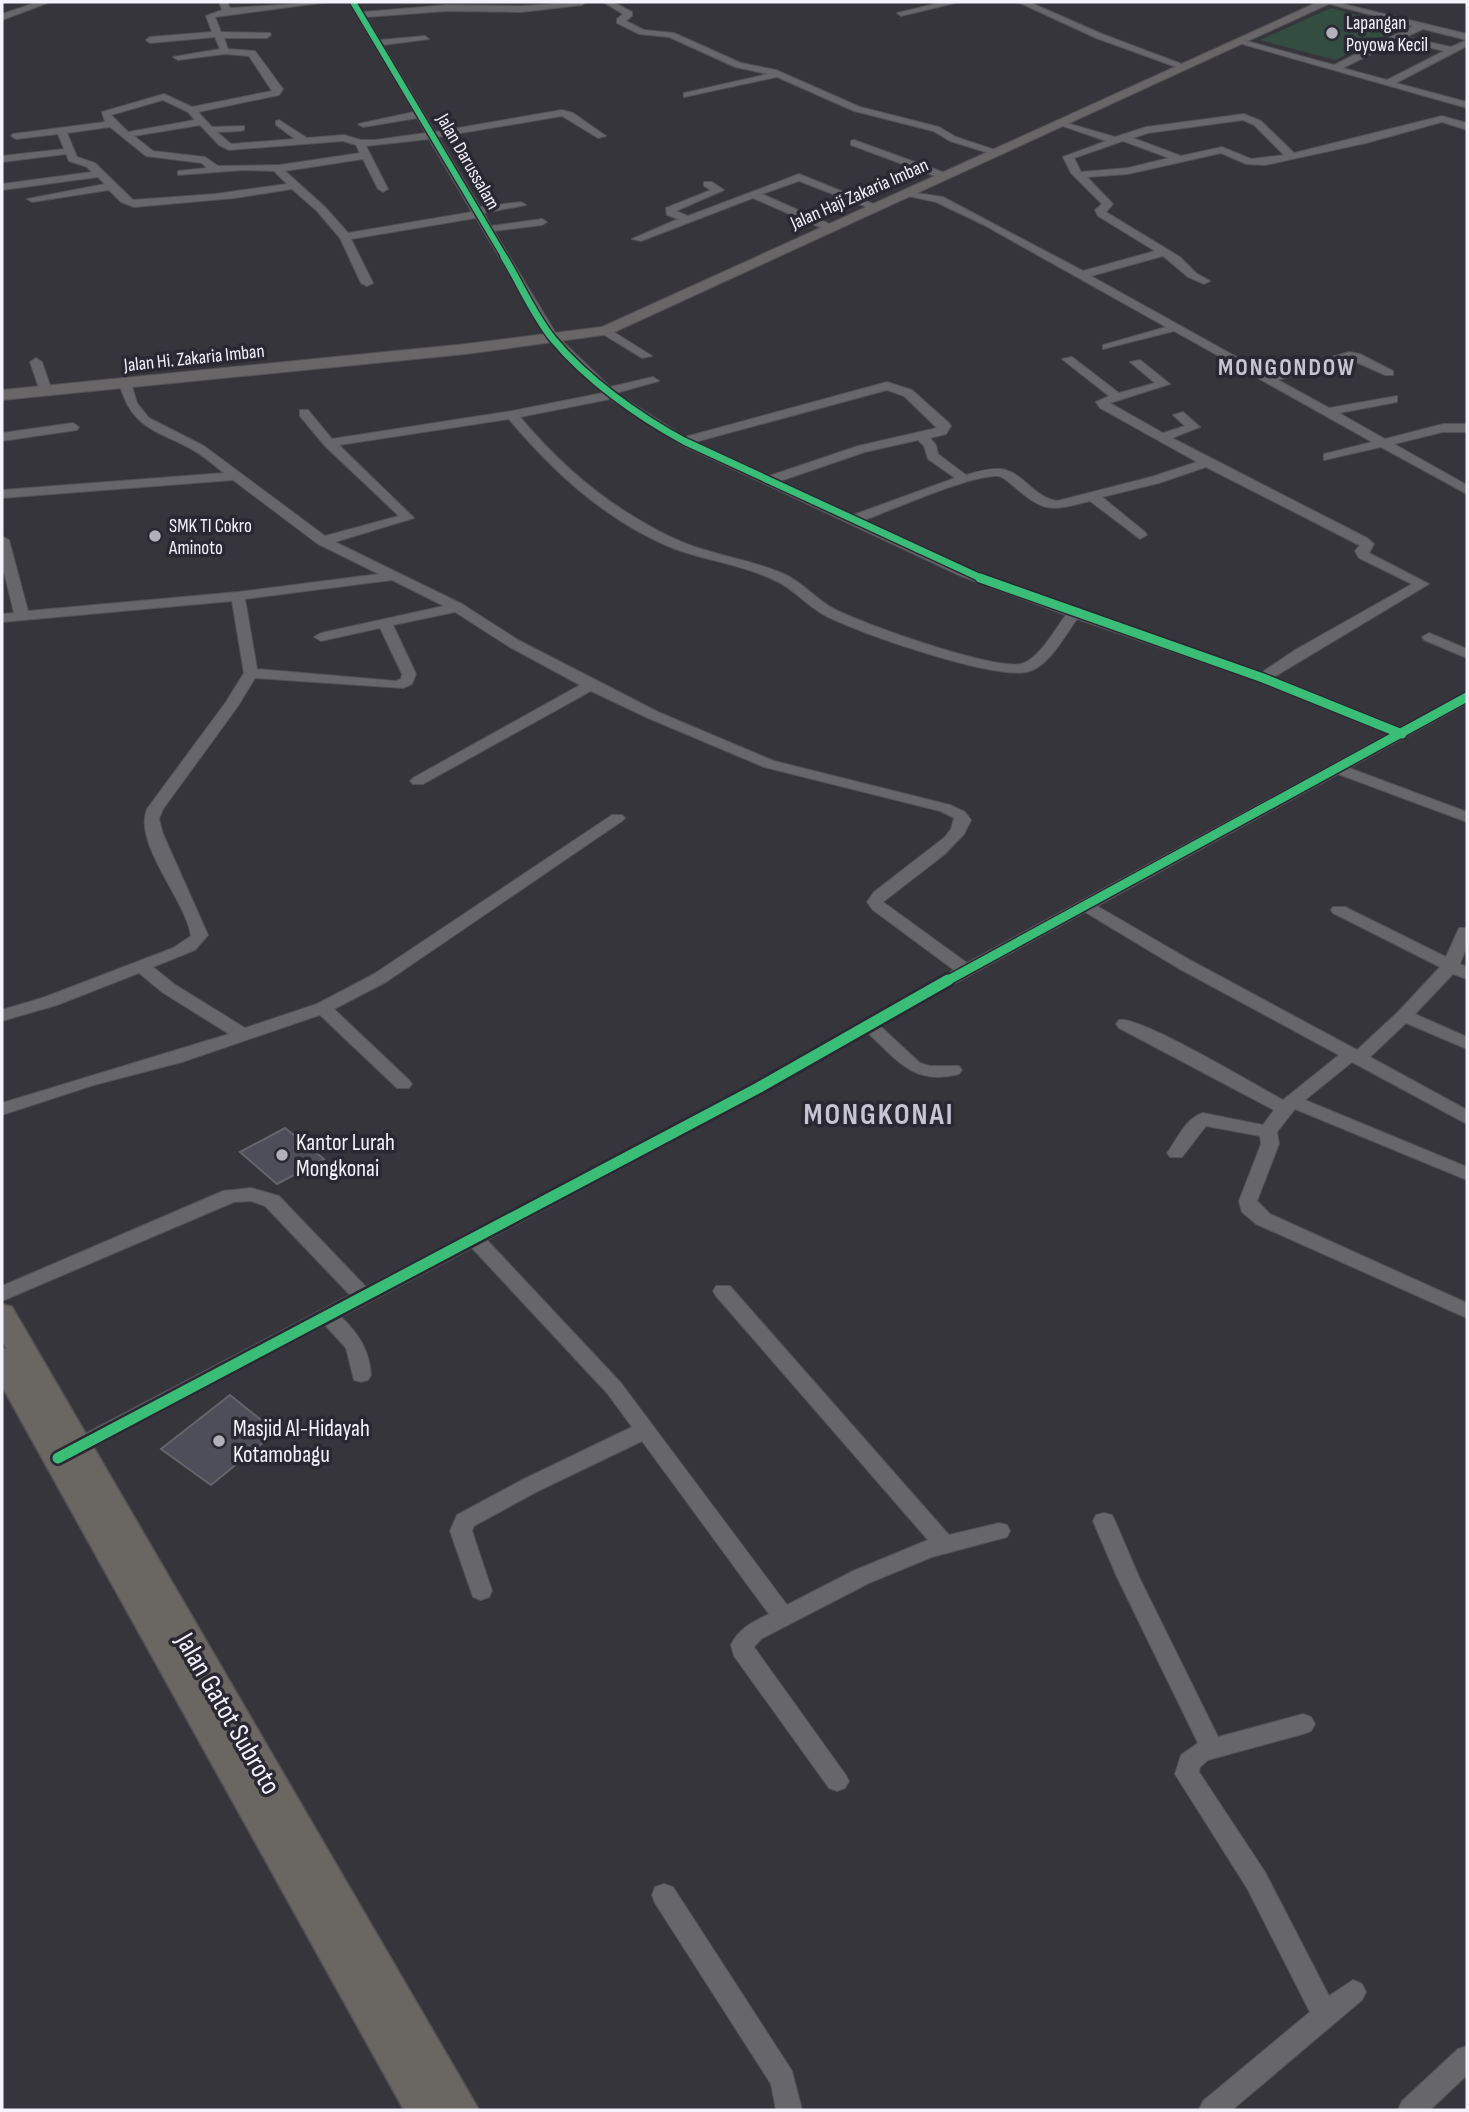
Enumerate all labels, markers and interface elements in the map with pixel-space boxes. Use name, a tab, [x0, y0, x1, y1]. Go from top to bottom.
place label: Lapangan Poyowa Kecil	[1346, 12, 1428, 57]
marker: Lapangan Poyowa Kecil	[1324, 25, 1340, 41]
street label: Jalan Darussalam	[431, 109, 504, 214]
street label: Jalan Haji Zakaria Imban	[786, 154, 932, 235]
street label: Jalan Hi. Zakaria Imban	[122, 340, 266, 377]
district label: MONGONDOW	[1218, 353, 1356, 382]
place label: SMK TI Cokro Aminoto	[168, 515, 252, 560]
marker: SMK TI Cokro Aminoto	[147, 528, 163, 544]
district label: MONGKONAI	[804, 1097, 954, 1133]
place label: Kantor Lurah Mongkonai	[296, 1129, 395, 1183]
marker: Kantor Lurah Mongkonai	[274, 1147, 290, 1163]
place label: Masjid Al-Hidayah Kotamobagu	[233, 1415, 370, 1469]
marker: Masjid Al-Hidayah Kotamobagu	[211, 1433, 227, 1449]
street label: Jalan Gatot Subroto	[168, 1626, 287, 1800]

